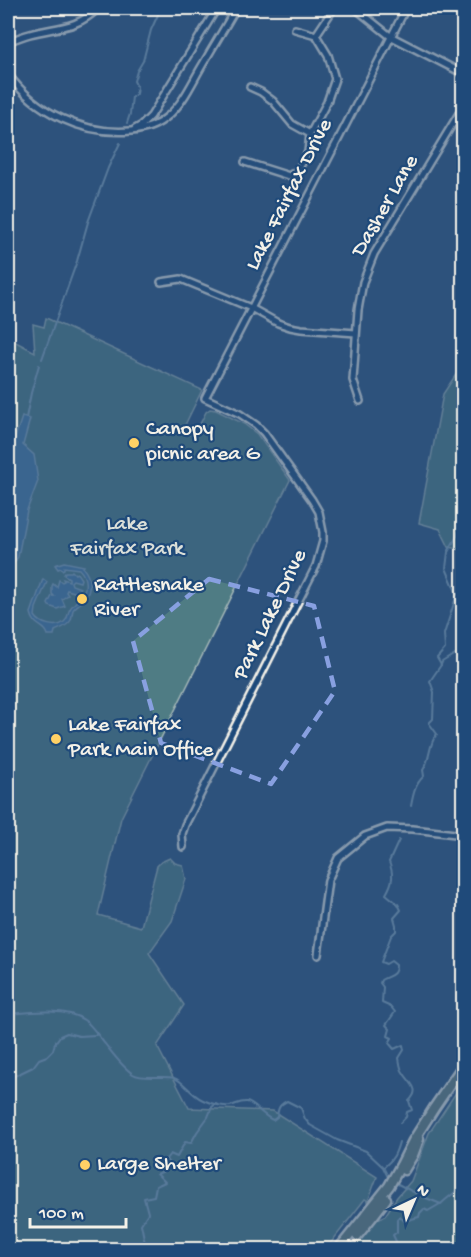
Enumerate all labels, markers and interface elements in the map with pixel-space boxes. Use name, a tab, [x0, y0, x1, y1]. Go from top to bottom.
street label: Lake Fairfax Drive	[241, 114, 340, 275]
street label: Dasher Lane	[346, 150, 426, 263]
place label: Canopy picnic area G	[145, 417, 261, 468]
marker: Canopy picnic area G	[127, 436, 141, 450]
park label: Lake Fairfax Park	[69, 512, 186, 563]
street label: Park Lake Drive	[228, 545, 314, 685]
place label: Rattlesnake River	[94, 573, 204, 624]
marker: Rattlesnake River	[75, 592, 89, 606]
place label: Lake Fairfax Park Main Office	[67, 713, 214, 764]
marker: Lake Fairfax Park Main Office	[49, 732, 63, 746]
place label: Large Shelter	[97, 1152, 223, 1178]
marker: Large Shelter	[78, 1158, 92, 1172]
north arrow	[384, 1170, 444, 1230]
text: N	[412, 1181, 433, 1203]
scale bar	[30, 1191, 126, 1229]
text: 100 m	[38, 1204, 84, 1225]

